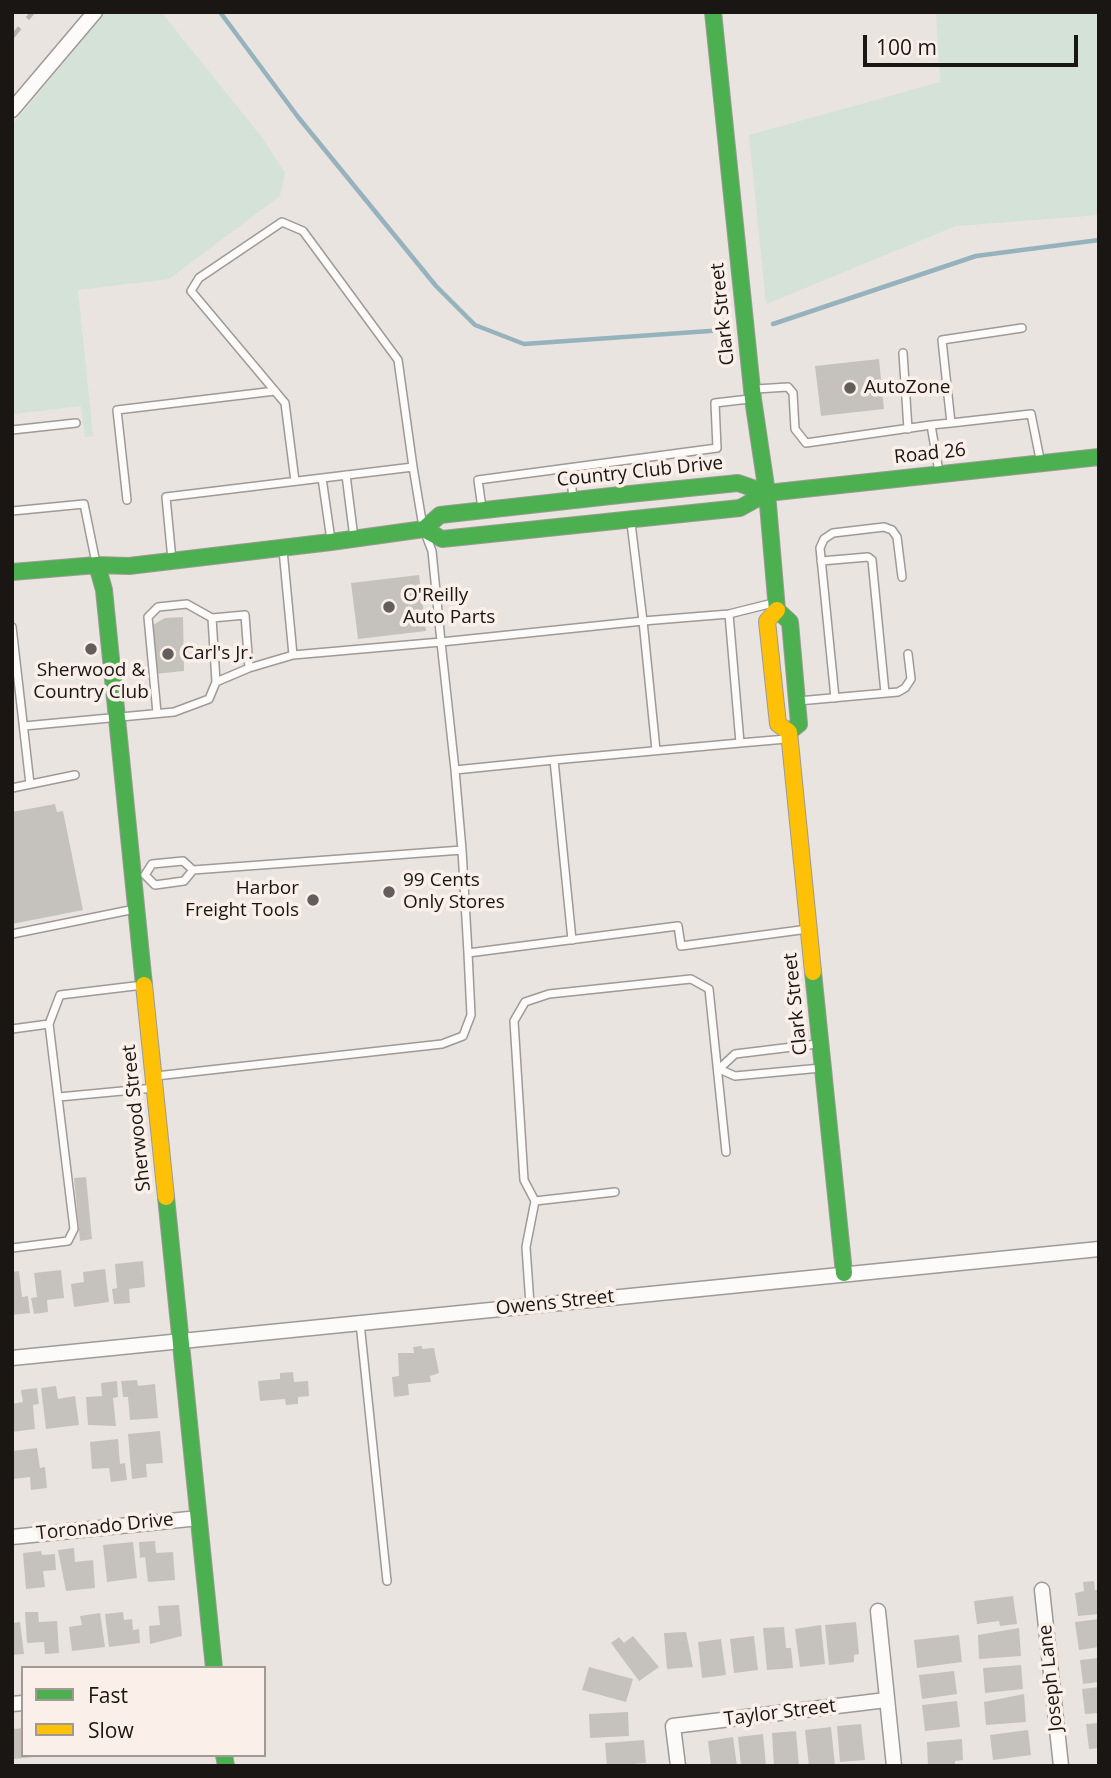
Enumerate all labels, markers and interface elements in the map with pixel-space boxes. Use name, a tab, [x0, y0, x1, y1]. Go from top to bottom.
scale bar	[866, 21, 1081, 65]
text: 100 m	[876, 33, 937, 61]
street label: Clark Street	[706, 262, 740, 366]
place label: AutoZone	[864, 377, 950, 399]
marker: AutoZone	[842, 380, 858, 396]
street label: Road 26	[893, 439, 967, 469]
street label: Country Club Drive	[556, 452, 724, 492]
place label: O'Reilly Auto Parts	[403, 585, 495, 629]
marker: O'Reilly Auto Parts	[381, 599, 397, 615]
marker: Sherwood & Country Club	[83, 641, 99, 657]
place label: Carl's Jr.	[182, 643, 253, 665]
marker: Carl's Jr.	[160, 646, 176, 662]
place label: Sherwood & Country Club	[33, 660, 149, 704]
place label: 99 Cents Only Stores	[403, 870, 505, 914]
place label: Harbor Freight Tools	[185, 878, 299, 922]
marker: 99 Cents Only Stores	[381, 884, 397, 900]
marker: Harbor Freight Tools	[305, 892, 321, 908]
street label: Clark Street	[779, 952, 813, 1056]
street label: Sherwood Street	[118, 1043, 156, 1193]
street label: Owens Street	[495, 1285, 615, 1321]
street label: Toronado Drive	[35, 1508, 175, 1546]
street label: Joseph Lane	[1034, 1623, 1068, 1733]
legend	[21, 1666, 266, 1757]
text: Fast	[88, 1681, 128, 1709]
street label: Taylor Street	[723, 1695, 837, 1731]
text: Slow	[88, 1716, 134, 1744]

